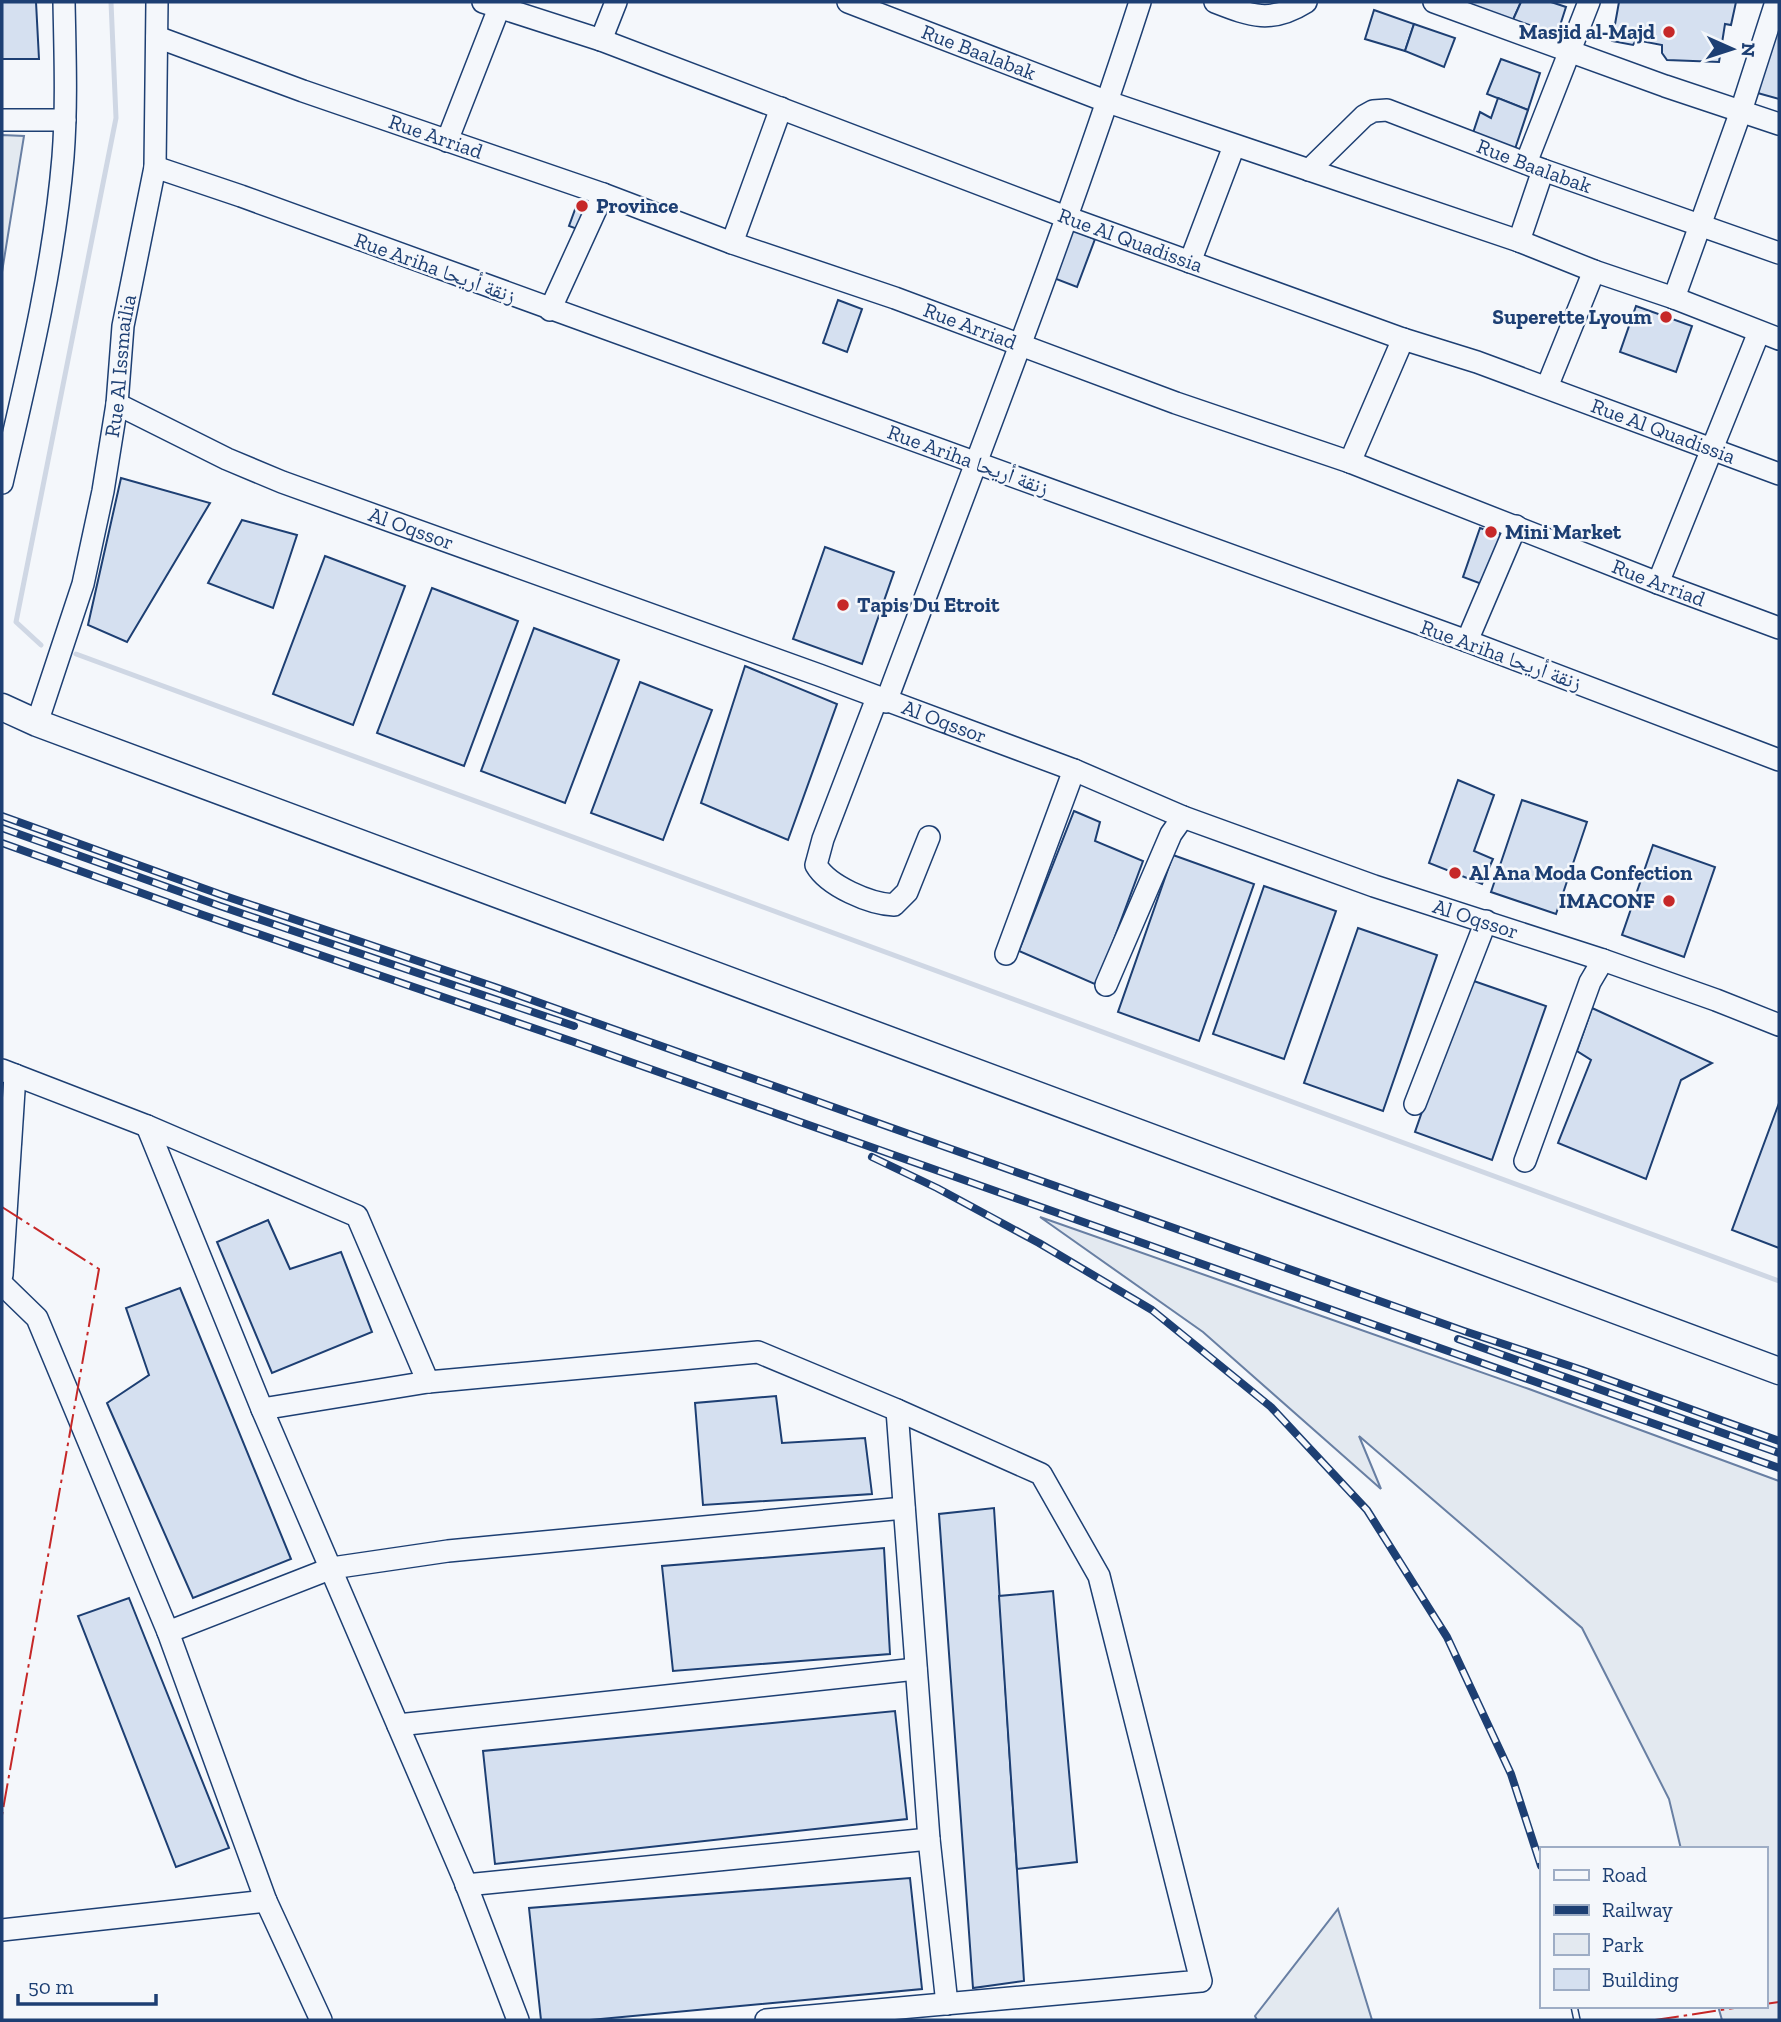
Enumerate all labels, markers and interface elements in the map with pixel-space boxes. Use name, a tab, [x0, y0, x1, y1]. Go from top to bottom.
north arrow	[1697, 14, 1767, 84]
street label: Rue Baalabak	[918, 19, 1040, 85]
place label: Masjid al-Majd	[1519, 19, 1655, 44]
marker: Masjid al-Majd	[1661, 24, 1677, 40]
text: N	[1737, 42, 1760, 58]
street label: Rue Arriad	[386, 108, 487, 164]
street label: Rue Baalabak	[1474, 133, 1595, 198]
place label: Province	[596, 193, 678, 218]
marker: Province	[574, 198, 590, 214]
street label: Rue Al Quadissia	[1055, 202, 1206, 277]
street label: Rue Ariha زنقة أريحا	[351, 227, 519, 308]
street label: Rue Al Issmailia	[99, 292, 141, 439]
street label: Rue Arriad	[920, 297, 1021, 355]
place label: Superette Lyoum	[1492, 304, 1653, 329]
marker: Superette Lyoum	[1658, 309, 1674, 325]
street label: Rue Al Quadissia	[1588, 392, 1739, 469]
street label: Rue Ariha زنقة أريحا	[884, 419, 1052, 500]
street label: Al Oqssor	[366, 501, 457, 555]
place label: Mini Market	[1505, 519, 1622, 544]
marker: Mini Market	[1483, 524, 1499, 540]
street label: Rue Arriad	[1609, 553, 1709, 612]
place label: Tapis Du Etroit	[857, 592, 1000, 617]
marker: Tapis Du Etroit	[835, 597, 851, 613]
street label: Rue Ariha زنقة أريحا	[1417, 614, 1585, 695]
street label: Al Oqssor	[899, 694, 990, 748]
place label: Al Ana Moda Confection	[1469, 860, 1693, 885]
marker: Al Ana Moda Confection	[1447, 865, 1463, 881]
place label: IMACONF	[1559, 888, 1655, 913]
street label: Al Oqssor	[1430, 893, 1522, 944]
marker: IMACONF	[1661, 893, 1677, 909]
legend	[1540, 1847, 1767, 2008]
text: Road	[1602, 1862, 1648, 1887]
text: Railway	[1602, 1897, 1673, 1922]
text: Park	[1602, 1932, 1644, 1957]
scale bar	[18, 1962, 156, 2006]
text: Building	[1602, 1967, 1679, 1992]
text: 50 m	[28, 1974, 74, 1999]

